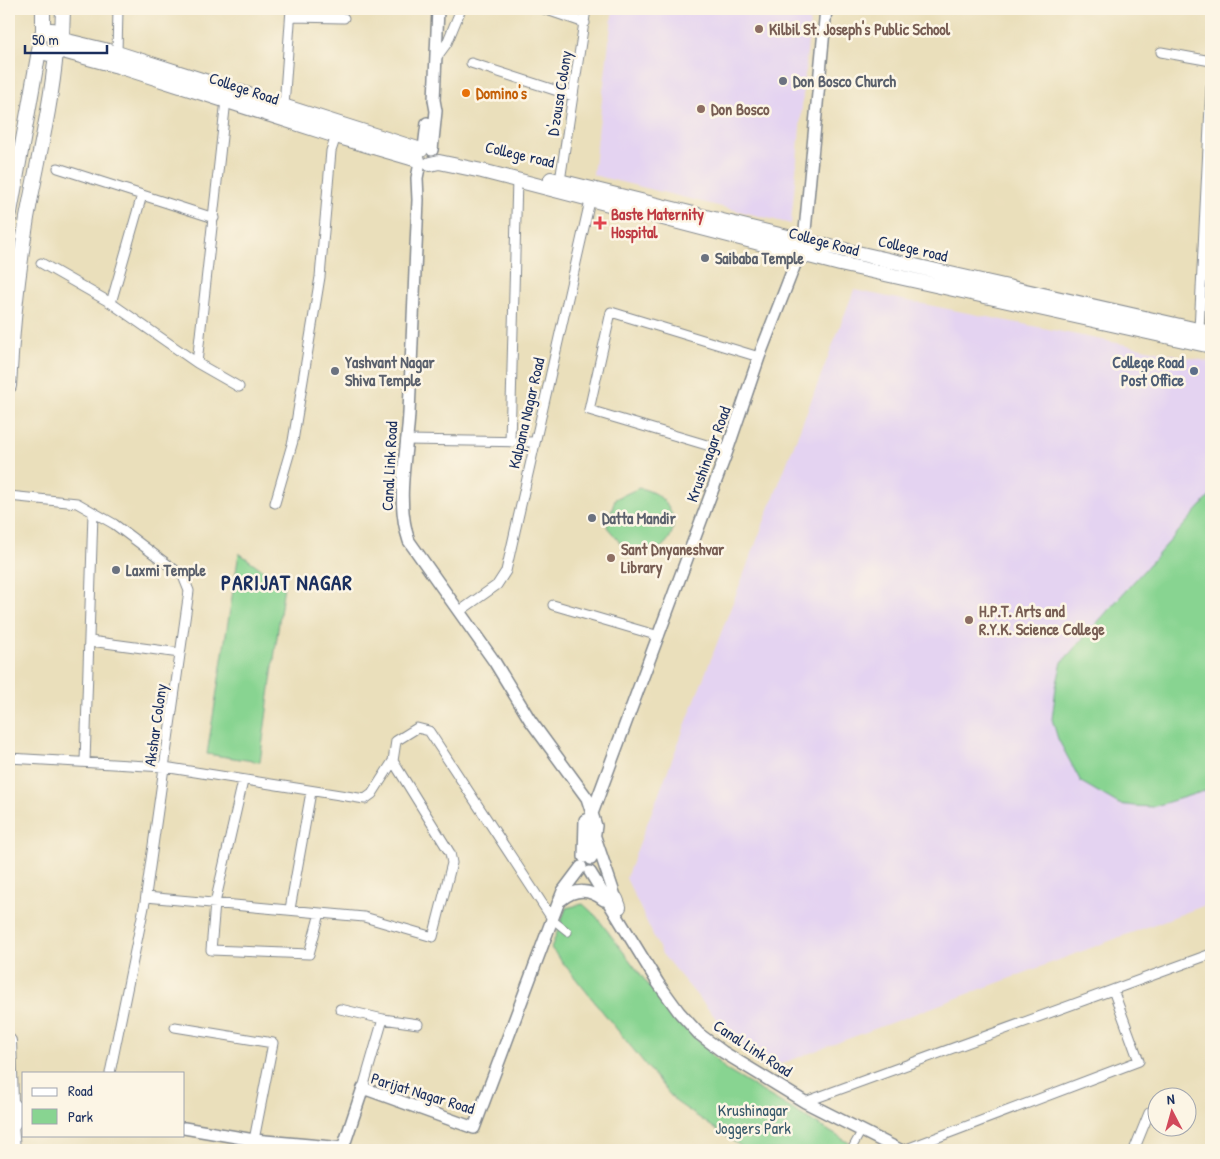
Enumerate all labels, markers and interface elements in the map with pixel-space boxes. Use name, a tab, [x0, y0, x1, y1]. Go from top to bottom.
place label: Kilbil St. Joseph's Public School	[769, 18, 951, 41]
scale bar	[25, 22, 108, 54]
marker: Kilbil St. Joseph's Public School	[753, 23, 765, 35]
text: 50 m	[32, 29, 59, 50]
street label: D'zousa Colony	[541, 49, 577, 137]
street label: College Road	[206, 66, 282, 110]
place label: Don Bosco Church	[793, 70, 896, 92]
marker: Don Bosco Church	[777, 75, 789, 87]
place label: Domino's	[476, 82, 528, 104]
marker: Domino's	[460, 87, 472, 99]
place label: Don Bosco	[711, 98, 770, 120]
marker: Don Bosco	[695, 103, 707, 115]
street label: College road	[483, 135, 557, 173]
place label: Baste Maternity Hospital	[611, 203, 704, 244]
marker: Baste Maternity Hospital	[593, 216, 607, 230]
street label: College Road	[786, 221, 862, 261]
street label: College road	[876, 229, 950, 267]
place label: Saibaba Temple	[715, 247, 804, 270]
marker: Saibaba Temple	[699, 252, 711, 264]
place label: Yashvant Nagar Shiva Temple	[345, 351, 435, 392]
place label: College Road Post Office	[1112, 351, 1185, 391]
street label: Kalpana Nagar Road	[503, 355, 549, 471]
marker: Yashvant Nagar Shiva Temple	[329, 365, 341, 377]
marker: College Road Post Office	[1188, 365, 1200, 377]
street label: Krushinagar Road	[681, 403, 735, 505]
street label: Canal Link Road	[376, 421, 402, 511]
place label: Datta Mandir	[602, 507, 677, 529]
marker: Datta Mandir	[586, 512, 598, 524]
place label: Sant Dnyaneshvar Library	[621, 538, 725, 579]
marker: Sant Dnyaneshvar Library	[605, 552, 617, 564]
place label: Laxmi Temple	[126, 559, 206, 582]
marker: Laxmi Temple	[110, 564, 122, 576]
district label: PARIJAT NAGAR	[221, 568, 353, 597]
place label: H.P.T. Arts and R.Y.K. Science College	[979, 600, 1105, 641]
marker: H.P.T. Arts and R.Y.K. Science College	[963, 614, 975, 626]
street label: Akshar Colony	[138, 682, 172, 768]
street label: Canal Link Road	[709, 1014, 797, 1082]
street label: Parijat Nagar Road	[369, 1067, 477, 1119]
legend	[22, 1072, 185, 1136]
text: Road	[68, 1080, 93, 1101]
north arrow	[1148, 1086, 1198, 1136]
text: N	[1166, 1089, 1176, 1108]
park label: Krushinagar Joggers Park	[715, 1099, 791, 1139]
text: Park	[68, 1106, 93, 1127]

